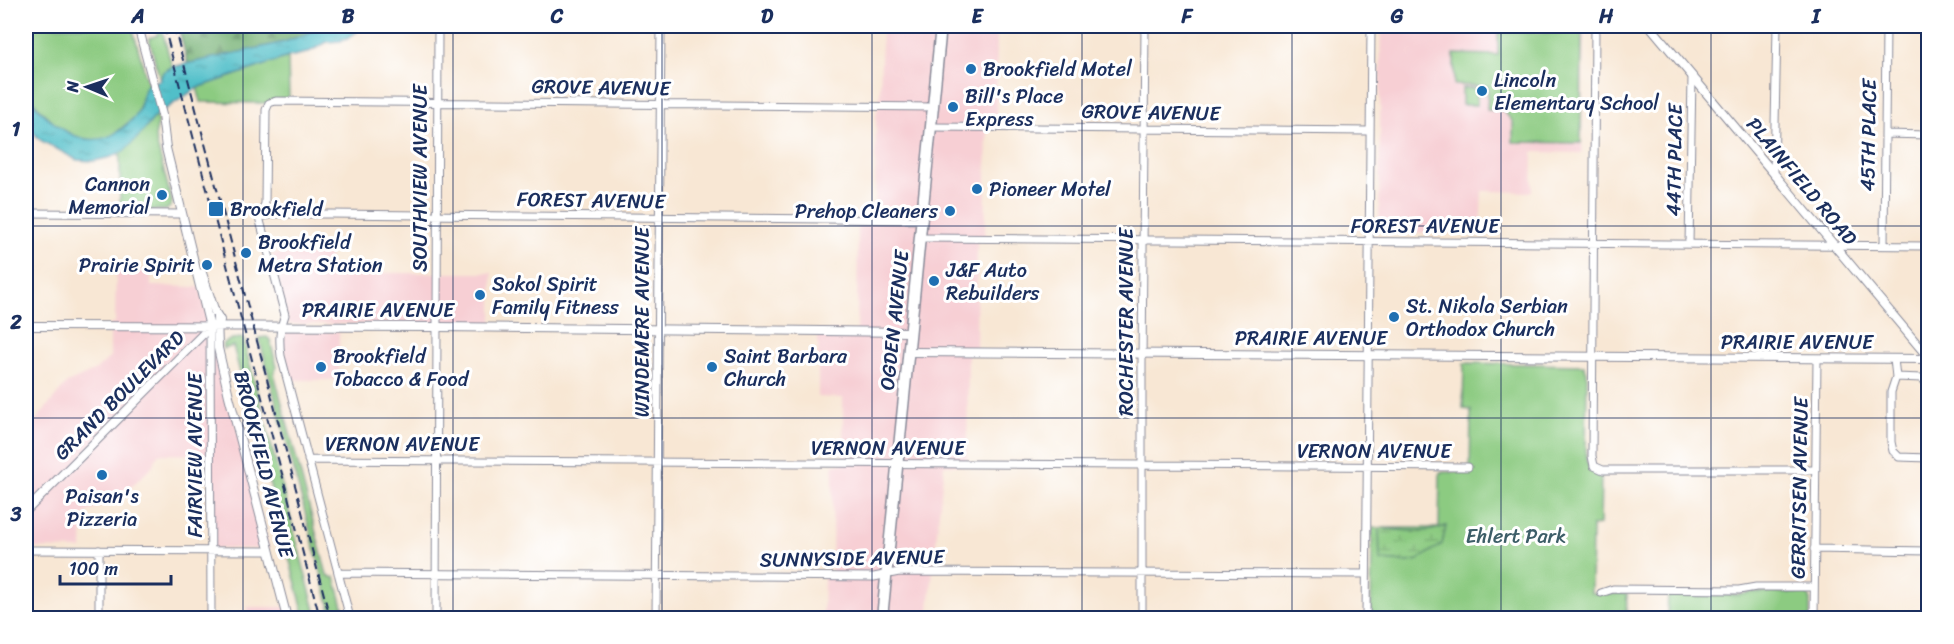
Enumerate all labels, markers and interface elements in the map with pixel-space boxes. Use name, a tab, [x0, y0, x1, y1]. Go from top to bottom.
text: A	[130, 0, 145, 34]
text: B	[342, 0, 355, 34]
text: C	[550, 0, 564, 34]
text: D	[761, 0, 774, 34]
text: E	[971, 0, 984, 34]
text: F	[1181, 0, 1194, 34]
text: G	[1390, 0, 1404, 34]
text: H	[1598, 0, 1614, 34]
text: I	[1811, 0, 1822, 34]
place label: Brookfield Motel	[983, 52, 1132, 87]
north arrow	[57, 57, 117, 117]
marker: Brookfield Motel	[964, 62, 978, 76]
place label: Lincoln Elementary School	[1494, 63, 1659, 121]
street label: GROVE AVENUE	[531, 69, 672, 106]
street label: 45TH PLACE	[1850, 77, 1887, 192]
place label: Bill's Place Express	[965, 79, 1064, 137]
text: N	[58, 80, 87, 94]
street label: SOUTHVIEW AVENUE	[403, 82, 438, 272]
marker: Lincoln Elementary School	[1475, 84, 1489, 98]
street label: GROVE AVENUE	[1081, 94, 1222, 131]
marker: Bill's Place Express	[946, 100, 960, 114]
street label: 44TH PLACE	[1656, 101, 1693, 217]
street label: PLAINFIELD ROAD	[1737, 109, 1866, 254]
text: 1	[12, 112, 21, 147]
place label: Cannon Memorial	[68, 167, 150, 225]
place label: Pioneer Motel	[989, 172, 1112, 207]
street label: FOREST AVENUE	[517, 182, 667, 219]
marker: Pioneer Motel	[970, 182, 984, 196]
marker: Cannon Memorial	[155, 188, 169, 202]
place label: Brookfield	[230, 192, 324, 227]
place label: Prehop Cleaners	[795, 194, 939, 229]
marker: Brookfield	[207, 200, 225, 218]
marker: Prehop Cleaners	[943, 204, 957, 218]
street label: FOREST AVENUE	[1351, 209, 1501, 244]
place label: Brookfield Metra Station	[258, 225, 383, 283]
street label: WINDEMERE AVENUE	[625, 225, 660, 417]
street label: ROCHESTER AVENUE	[1109, 226, 1144, 416]
marker: Brookfield Metra Station	[239, 246, 253, 260]
street label: OGDEN AVENUE	[870, 246, 919, 392]
place label: Prairie Spirit	[79, 248, 195, 283]
place label: J&F Auto Rebuilders	[945, 253, 1040, 311]
marker: Prairie Spirit	[200, 258, 214, 272]
place label: Sokol Spirit Family Fitness	[492, 267, 619, 325]
marker: J&F Auto Rebuilders	[927, 274, 941, 288]
marker: Sokol Spirit Family Fitness	[473, 288, 487, 302]
place label: St. Nikola Serbian Orthodox Church	[1406, 289, 1568, 347]
street label: PRAIRIE AVENUE	[302, 293, 456, 328]
text: 2	[9, 305, 22, 340]
marker: St. Nikola Serbian Orthodox Church	[1387, 310, 1401, 324]
street label: PRAIRIE AVENUE	[1235, 321, 1389, 356]
street label: GRAND BOULEVARD	[46, 322, 193, 469]
street label: PRAIRIE AVENUE	[1721, 325, 1875, 360]
place label: Brookfield Tobacco & Food	[333, 339, 470, 397]
place label: Saint Barbara Church	[724, 339, 848, 397]
marker: Brookfield Tobacco & Food	[314, 360, 328, 374]
marker: Saint Barbara Church	[705, 360, 719, 374]
street label: BROOKFIELD AVENUE	[223, 367, 304, 563]
street label: FAIRVIEW AVENUE	[178, 371, 213, 537]
street label: GERRITSEN AVENUE	[1780, 395, 1819, 579]
street label: VERNON AVENUE	[325, 427, 481, 462]
street label: VERNON AVENUE	[811, 431, 967, 466]
street label: VERNON AVENUE	[1297, 434, 1453, 469]
marker: Paisan's Pizzeria	[95, 468, 109, 482]
place label: Paisan's Pizzeria	[65, 479, 140, 537]
text: 3	[10, 497, 22, 532]
park label: Ehlert Park	[1466, 519, 1566, 554]
street label: SUNNYSIDE AVENUE	[759, 539, 946, 578]
scale bar	[60, 548, 171, 586]
text: 100 m	[69, 553, 118, 585]

